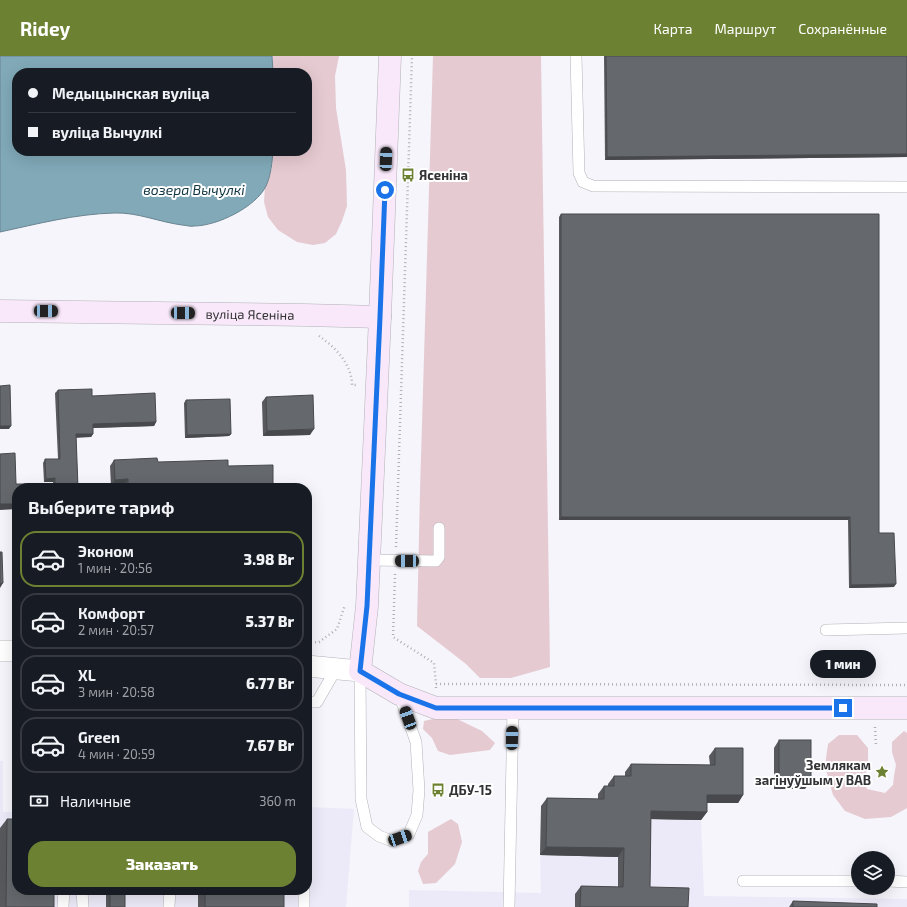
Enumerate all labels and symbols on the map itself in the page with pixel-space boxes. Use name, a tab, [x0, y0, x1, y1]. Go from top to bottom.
car	[380, 147, 392, 171]
bus stop icon: Ясеніна	[400, 167, 416, 183]
place label: Ясеніна	[419, 167, 468, 183]
water label: возера Вычулкі	[143, 181, 245, 198]
route start	[376, 181, 394, 199]
car	[34, 305, 58, 317]
street label: вуліца Ясеніна	[205, 306, 295, 323]
car	[171, 307, 195, 319]
car	[395, 555, 419, 567]
callout: 1 мин	[810, 650, 876, 678]
route end	[834, 699, 852, 717]
car	[398, 705, 418, 731]
car	[506, 726, 518, 750]
place label: Землякам загінуўшым у ВАВ	[755, 757, 871, 788]
place icon: Землякам загінуўшым у ВАВ	[874, 764, 890, 780]
bus stop icon: ДБУ-15	[430, 782, 446, 798]
place label: ДБУ-15	[449, 782, 492, 798]
car	[387, 828, 413, 848]

